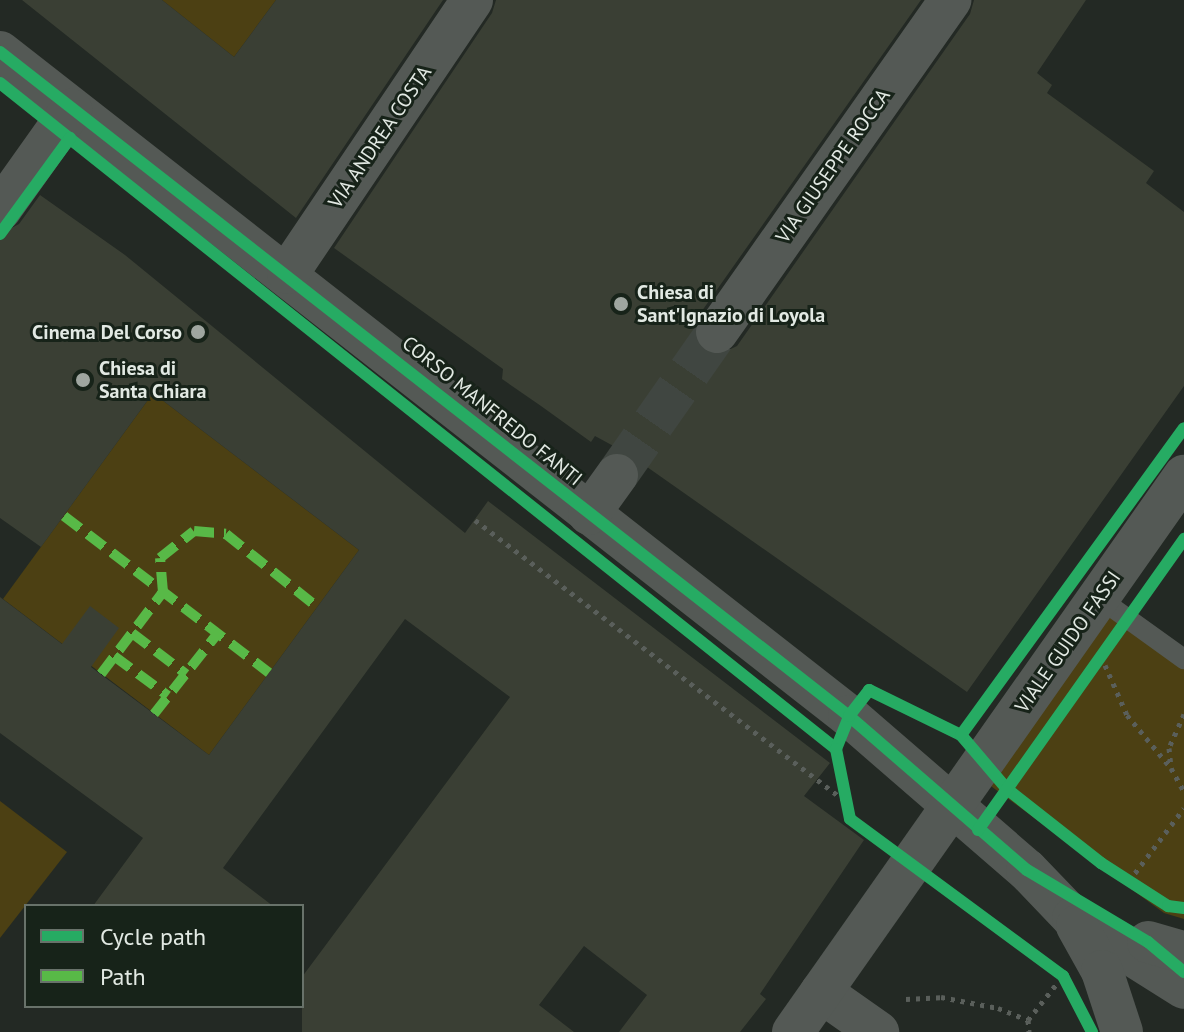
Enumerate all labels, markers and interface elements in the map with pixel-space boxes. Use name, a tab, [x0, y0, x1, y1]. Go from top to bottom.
street label: VIA ANDREA COSTA	[323, 60, 437, 214]
street label: VIA GIUSEPPE ROCCA	[771, 84, 895, 248]
place label: Chiesa di Sant'Ignazio di Loyola	[637, 280, 825, 327]
marker: Chiesa di Sant'Ignazio di Loyola	[612, 295, 630, 313]
place label: Cinema Del Corso	[32, 320, 182, 344]
marker: Cinema Del Corso	[189, 323, 207, 341]
street label: CORSO MANFREDO FANTI	[397, 331, 587, 491]
place label: Chiesa di Santa Chiara	[99, 356, 207, 403]
marker: Chiesa di Santa Chiara	[74, 371, 92, 389]
street label: VIALE GUIDO FASSI	[1010, 566, 1126, 718]
legend	[24, 904, 304, 1008]
text: Cycle path	[100, 921, 206, 952]
text: Path	[100, 961, 146, 992]

